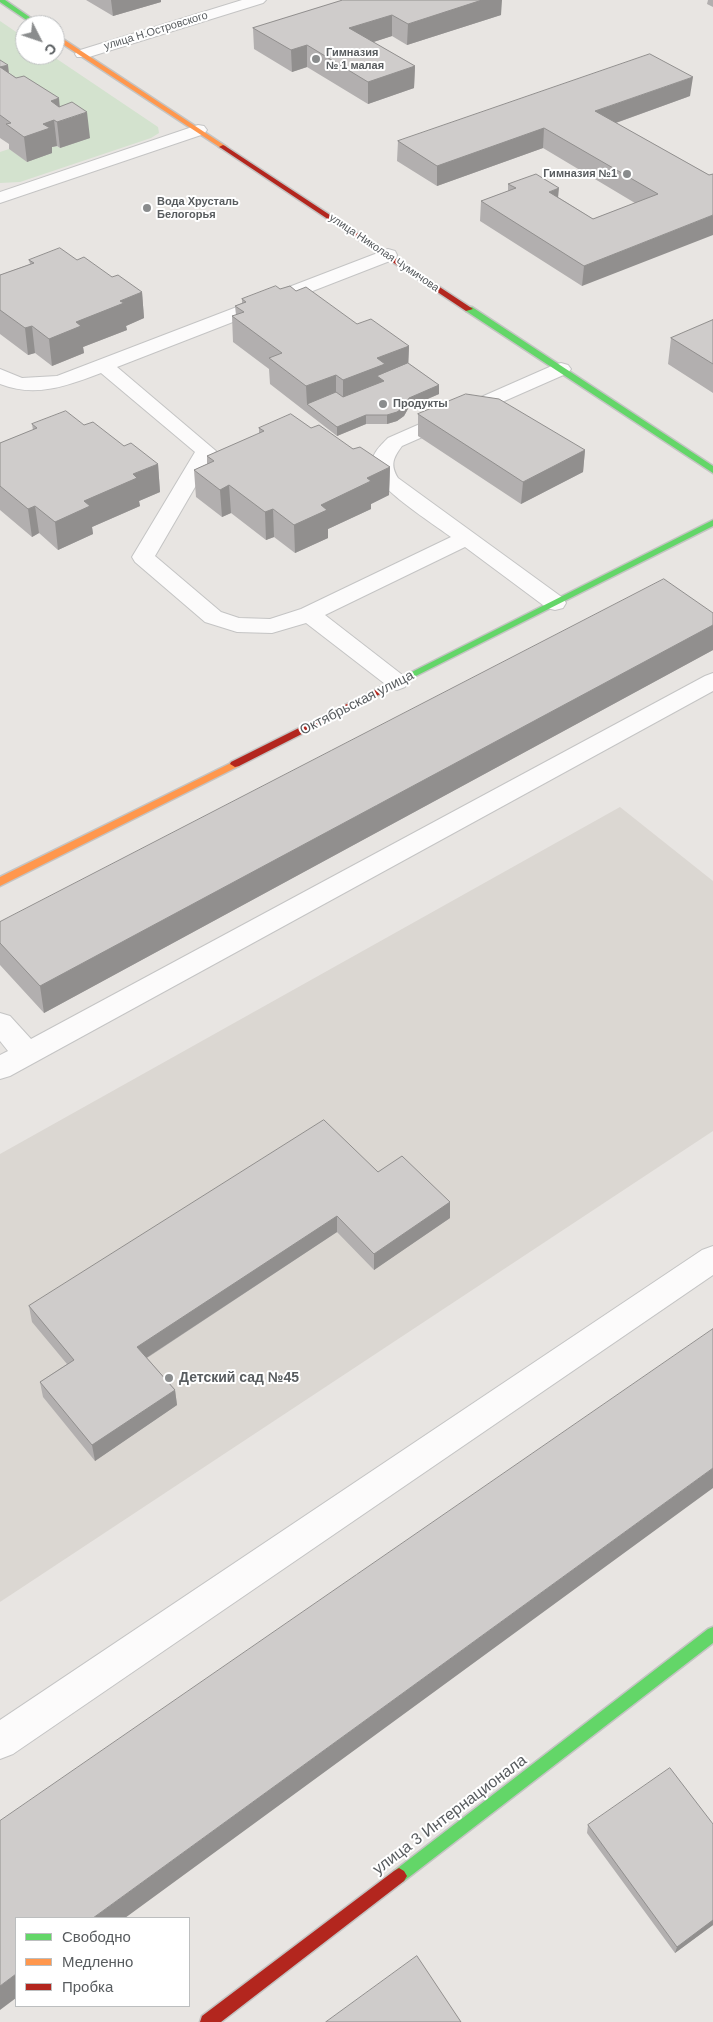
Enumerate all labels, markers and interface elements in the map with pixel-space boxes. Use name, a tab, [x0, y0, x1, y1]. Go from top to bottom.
street label: улица Н.Островского	[103, 9, 209, 53]
north arrow	[15, 15, 65, 65]
text: С	[41, 40, 60, 58]
place label: Гимназия № 1 малая	[326, 46, 384, 72]
marker: Гимназия № 1 малая	[310, 53, 322, 65]
place label: Гимназия №1	[543, 167, 617, 181]
marker: Гимназия №1	[621, 168, 633, 180]
place label: Вода Хрусталь Белогорья	[157, 195, 239, 221]
marker: Вода Хрусталь Белогорья	[141, 202, 153, 214]
street label: улица Николая Чумичова	[326, 211, 442, 295]
place label: Продукты	[393, 397, 448, 411]
marker: Продукты	[377, 398, 389, 410]
street label: Октябрьская улица	[297, 667, 417, 739]
place label: Детский сад №45	[179, 1370, 299, 1386]
marker: Детский сад №45	[163, 1372, 175, 1384]
street label: улица 3 Интернационала	[369, 1751, 531, 1879]
legend	[15, 1917, 190, 2007]
text: Свободно	[62, 1928, 131, 1945]
text: Медленно	[62, 1953, 133, 1970]
text: Пробка	[62, 1978, 113, 1995]

